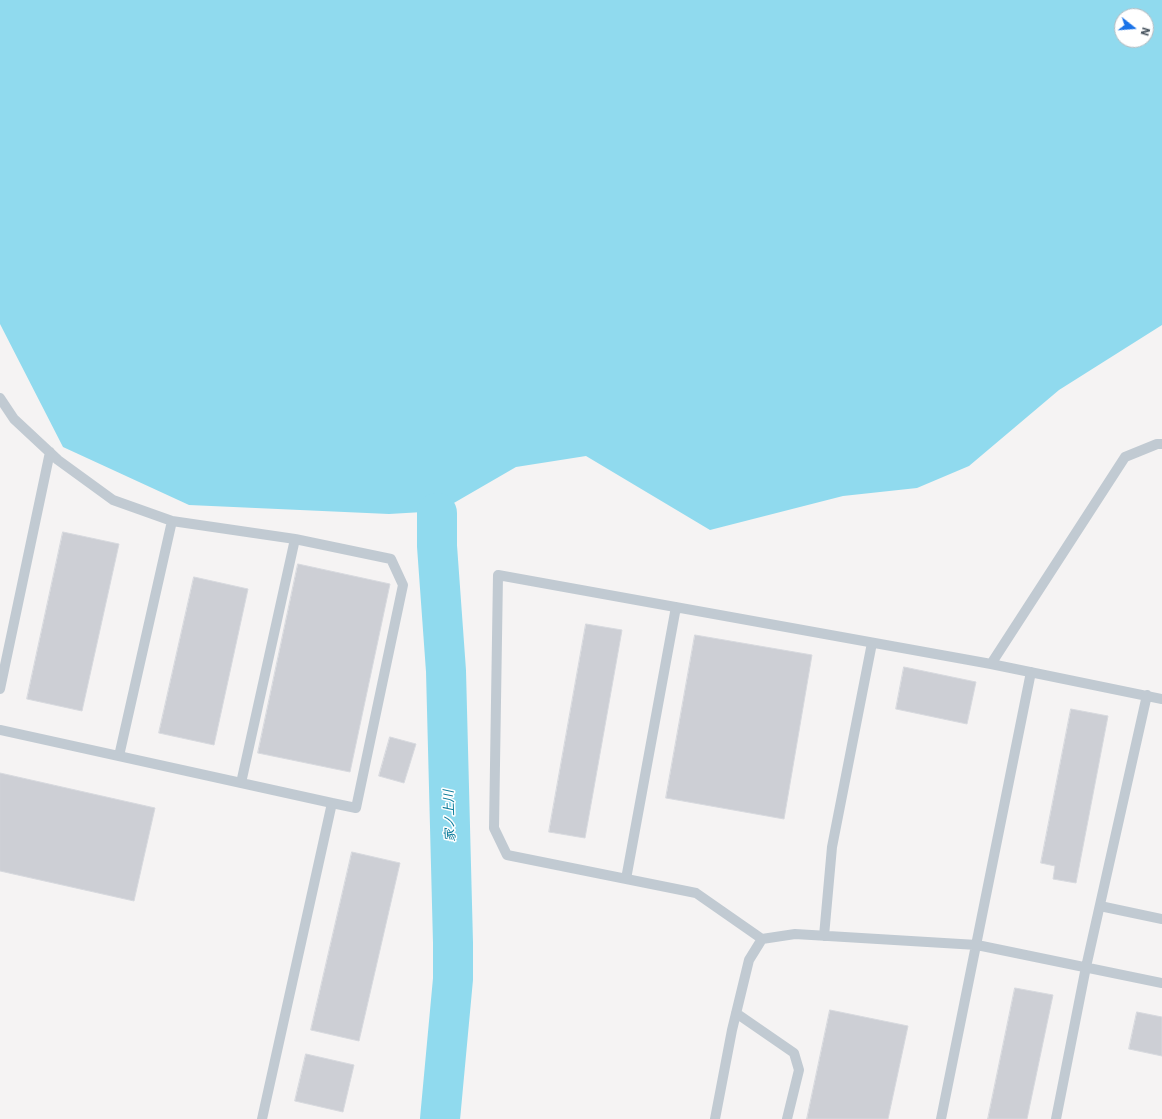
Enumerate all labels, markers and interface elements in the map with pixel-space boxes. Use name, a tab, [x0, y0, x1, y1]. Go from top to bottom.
north arrow	[1114, 8, 1154, 48]
text: N	[1138, 26, 1152, 37]
water label: 家ノ上川	[441, 790, 459, 842]

